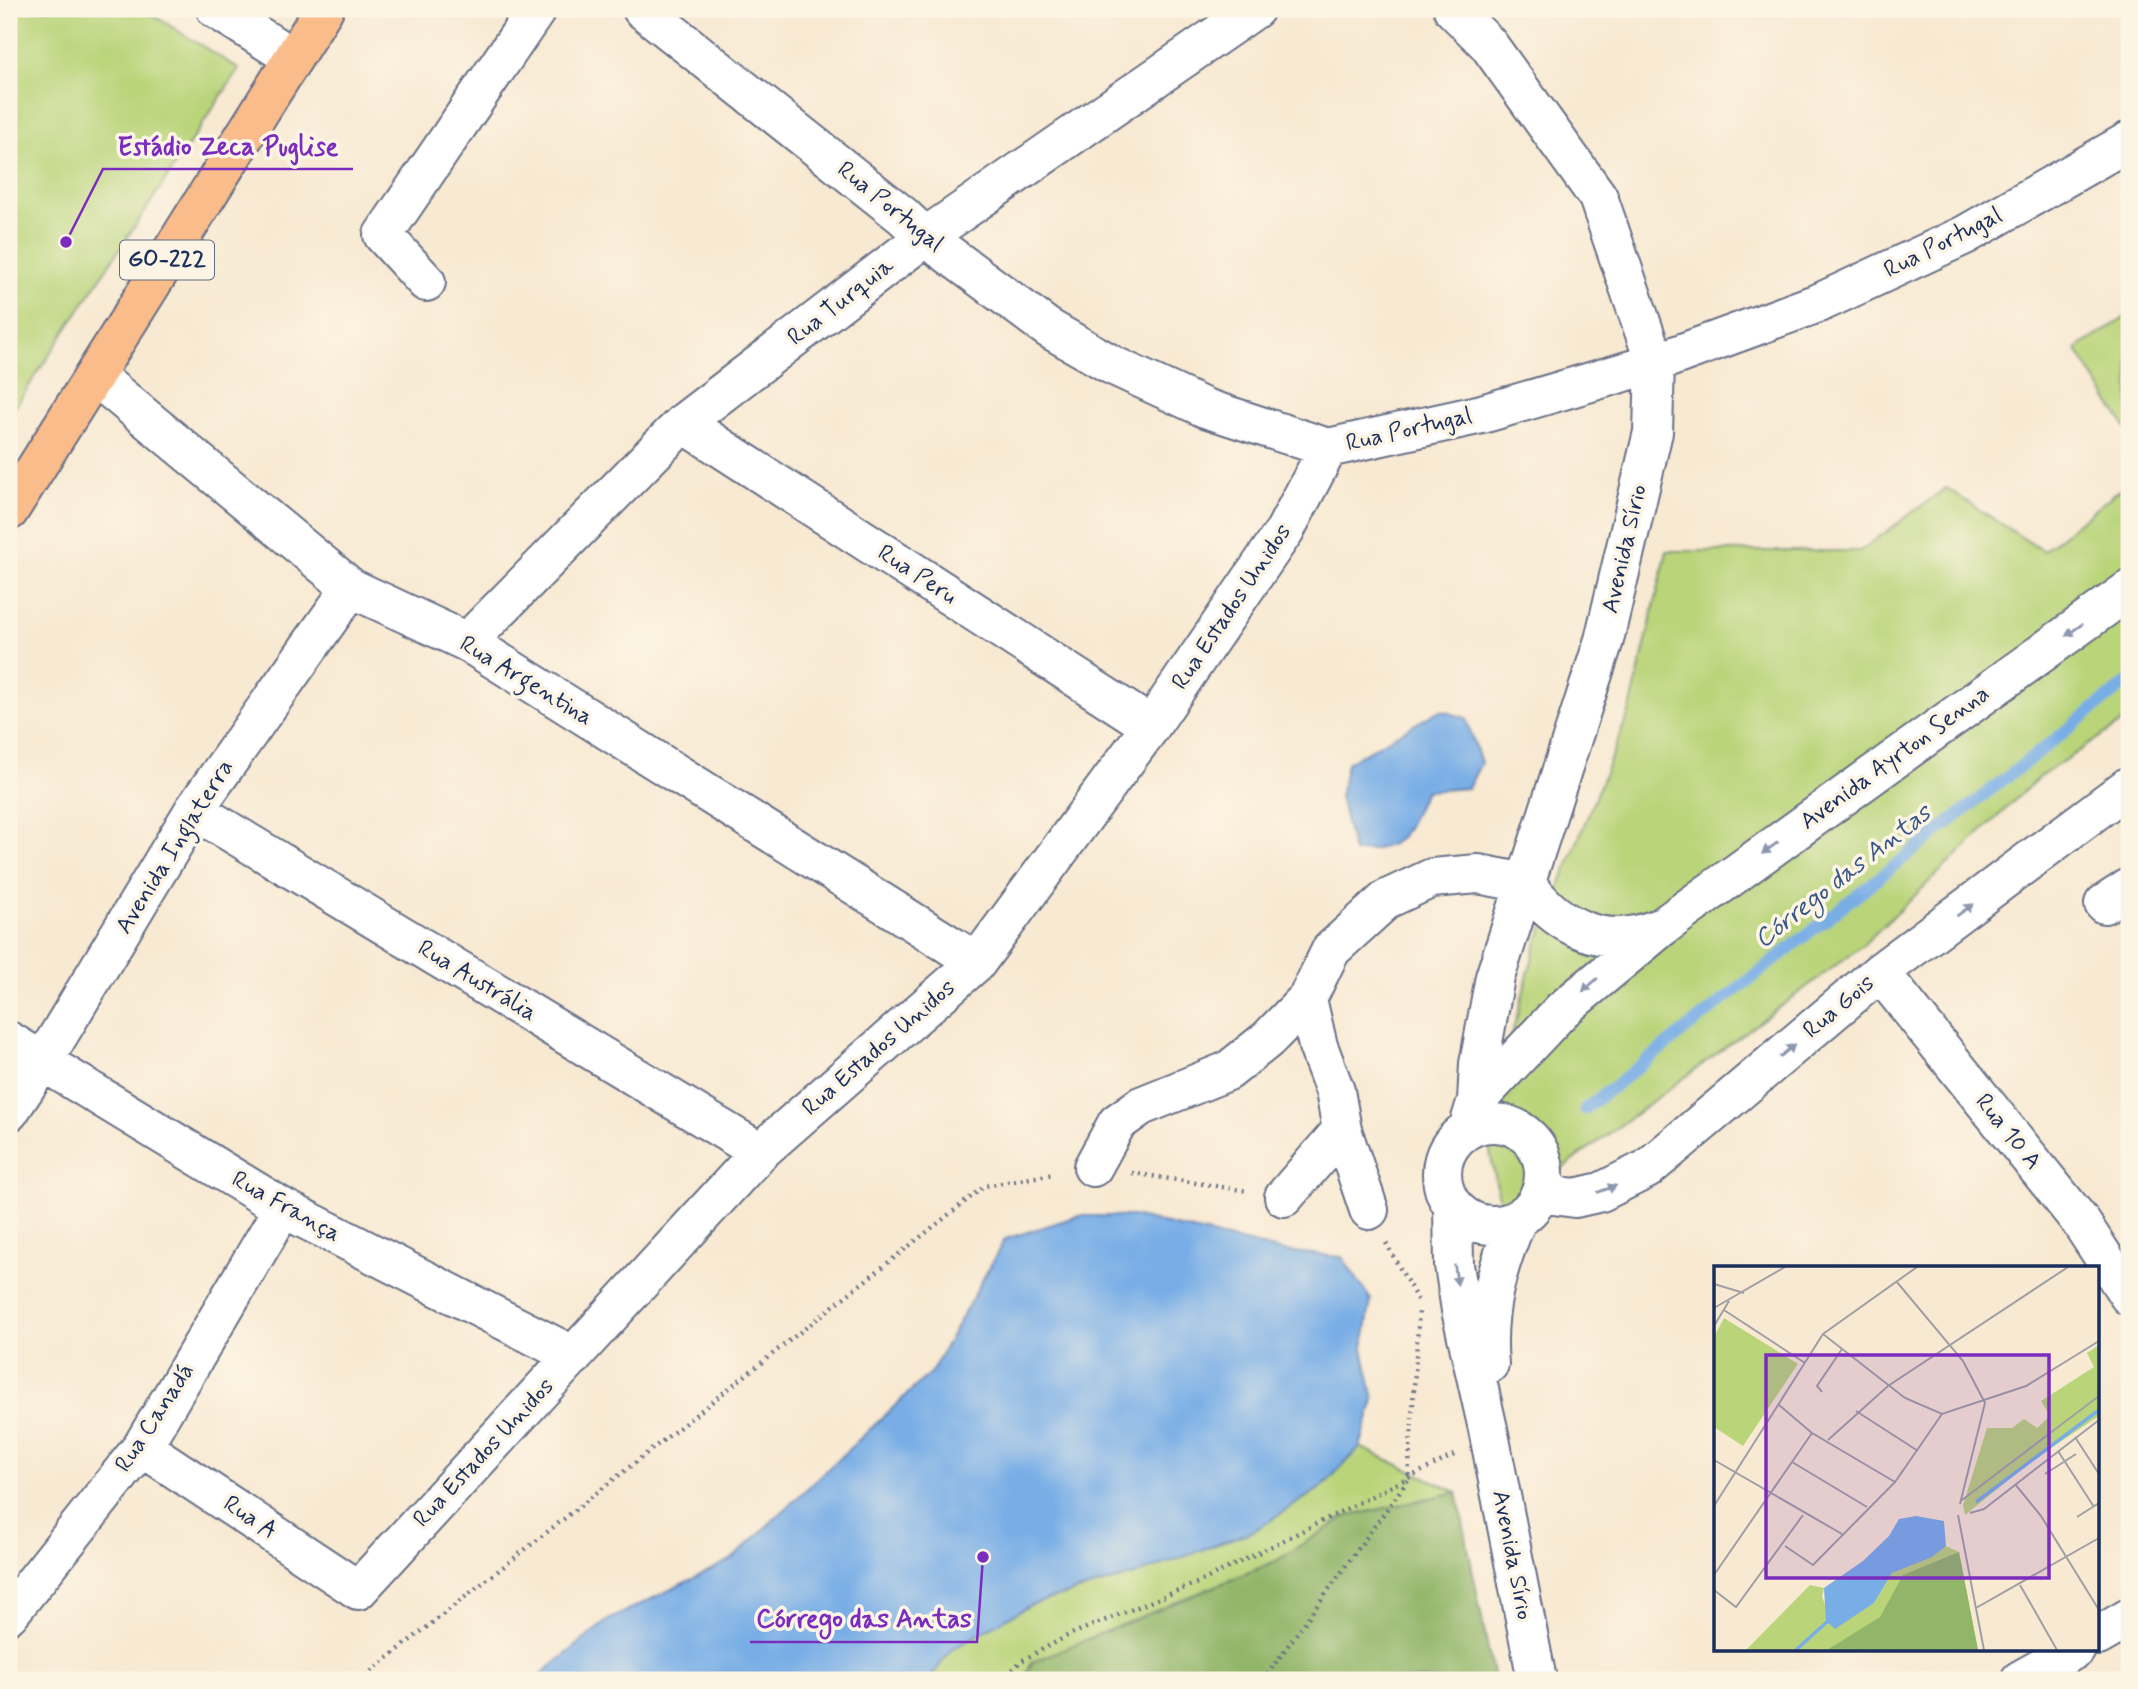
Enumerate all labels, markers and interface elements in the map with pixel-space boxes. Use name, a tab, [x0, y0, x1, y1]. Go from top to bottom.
callout: Estádio Zeca Puglise	[103, 122, 353, 169]
text: Estádio Zeca Puglise	[118, 131, 339, 166]
street label: Rua Portugal	[830, 155, 950, 260]
street label: Rua Portugal	[1879, 200, 2007, 286]
road number: GO-222	[120, 241, 214, 280]
street label: Rua Turquia	[782, 250, 901, 353]
street label: Rua Portugal	[1343, 400, 1475, 460]
street label: Avenida Sírio	[1595, 481, 1655, 617]
street label: Rua Estados Unidos	[1165, 518, 1299, 696]
street label: Rua Peru	[871, 538, 963, 612]
one-way arrow	[2065, 622, 2083, 636]
street label: Rua Argentina	[452, 629, 598, 736]
street label: Avenida Ayrton Senna	[1794, 679, 1996, 837]
street label: Avenida Inglaterra	[109, 754, 244, 942]
water label: Córrego das Antas	[1748, 796, 1941, 958]
one-way arrow	[1761, 841, 1779, 855]
one-way arrow	[1956, 903, 1974, 917]
street label: Rua Austrália	[412, 933, 542, 1029]
street label: Rua Gois	[1797, 968, 1881, 1046]
street label: Rua Estados Unidos	[796, 973, 962, 1123]
one-way arrow	[1581, 977, 1599, 993]
one-way arrow	[1778, 1044, 1795, 1059]
street label: Rua 10 A	[1968, 1087, 2048, 1177]
street label: Rua França	[226, 1164, 346, 1250]
one-way arrow	[1597, 1183, 1618, 1194]
one-way arrow	[1450, 1264, 1461, 1286]
inset map	[1714, 1266, 2100, 1650]
street label: Rua Canadá	[108, 1358, 202, 1478]
street label: Rua Estados Unidos	[407, 1371, 562, 1534]
street label: Avenida Sírio	[1484, 1488, 1540, 1622]
street label: Rua A	[217, 1489, 283, 1547]
callout: Córrego das Antas	[750, 1595, 977, 1642]
text: Córrego das Antas	[756, 1603, 972, 1640]

